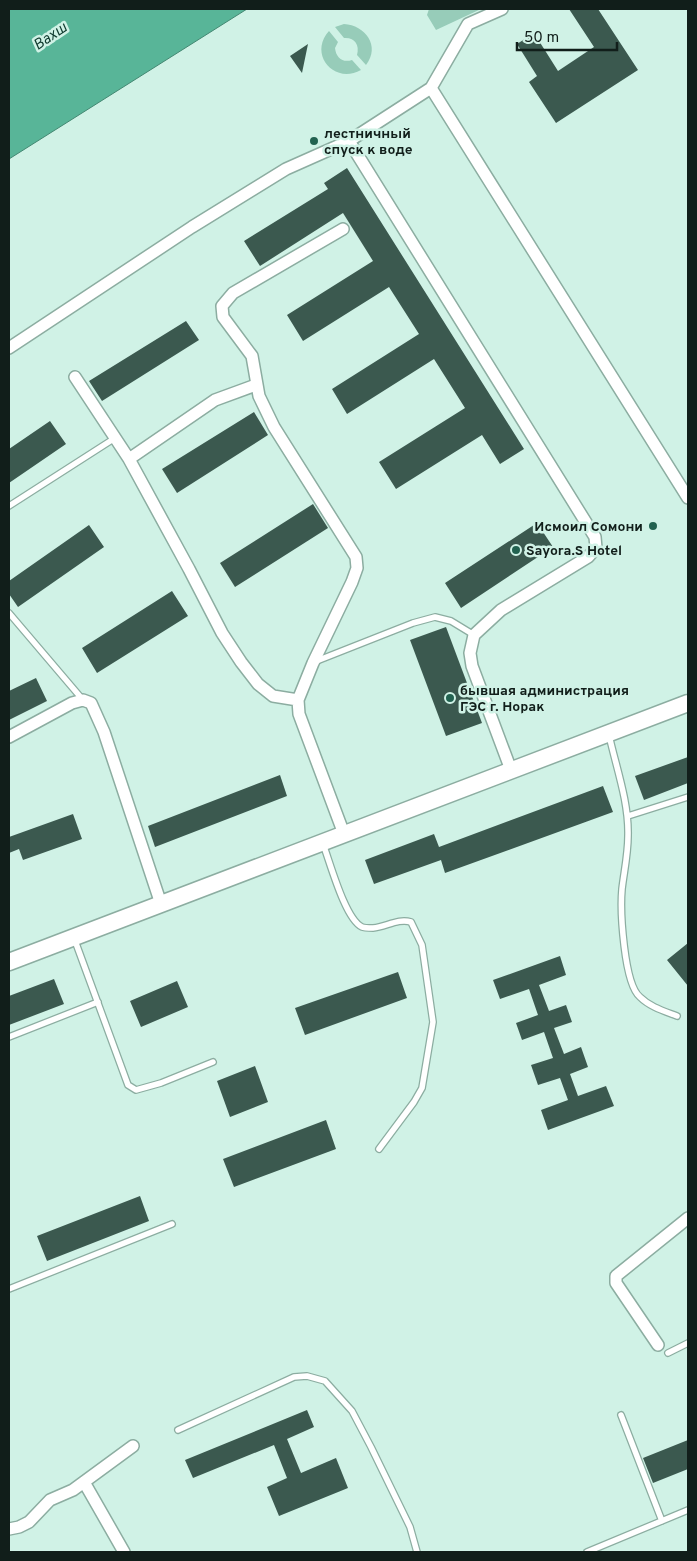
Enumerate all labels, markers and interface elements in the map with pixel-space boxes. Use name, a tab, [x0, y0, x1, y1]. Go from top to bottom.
water label: Вахш	[30, 19, 72, 55]
scale bar	[517, 20, 617, 52]
text: 50 m	[524, 29, 559, 48]
place label: лестничный спуск к воде	[324, 126, 413, 159]
marker: лестничный спуск к воде	[308, 135, 320, 147]
place label: Исмоил Сомони	[534, 519, 643, 536]
marker: Исмоил Сомони	[647, 520, 659, 532]
place label: Sayora.S Hotel	[526, 543, 622, 560]
marker: Sayora.S Hotel	[510, 544, 522, 556]
place label: бывшая администрация ГЭС г. Норак	[460, 683, 629, 716]
marker: бывшая администрация ГЭС г. Норак	[444, 692, 456, 704]

